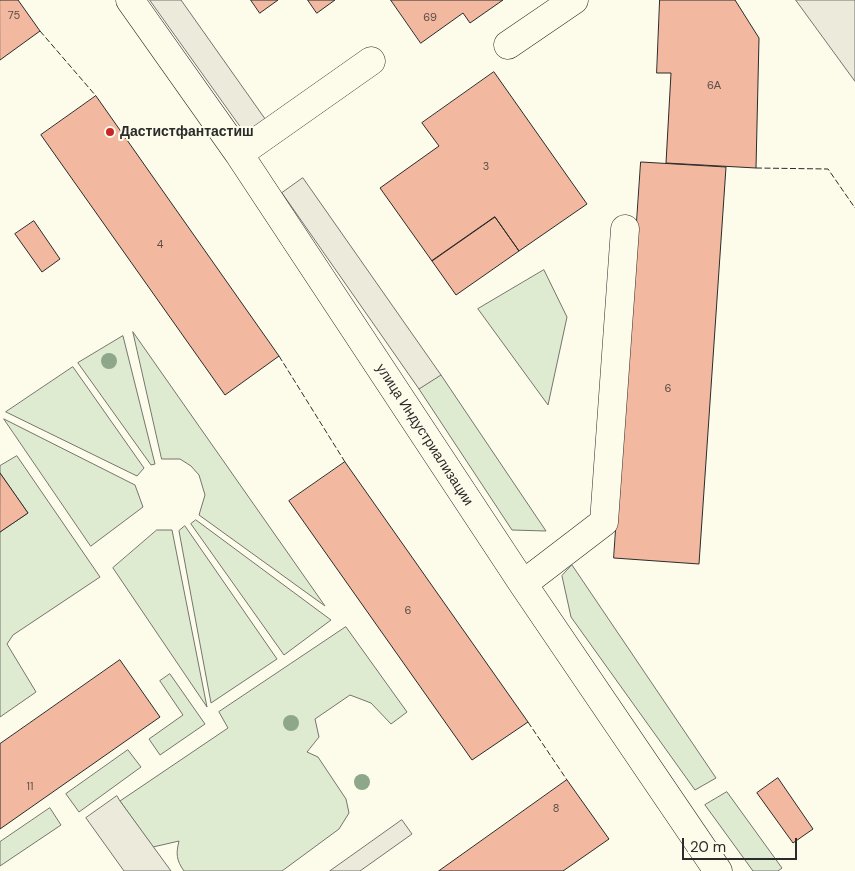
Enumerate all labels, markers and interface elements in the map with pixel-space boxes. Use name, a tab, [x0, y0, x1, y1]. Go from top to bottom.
house number: 75	[8, 9, 20, 23]
house number: 69	[423, 11, 437, 25]
house number: 6А	[707, 79, 721, 93]
place label: Дастистфантастиш	[120, 124, 254, 140]
marker: Дастистфантастиш	[104, 126, 116, 138]
house number: 3	[483, 160, 489, 174]
house number: 4	[157, 238, 163, 252]
street label: улица Индустриализации	[372, 361, 476, 509]
house number: 6	[665, 382, 671, 396]
house number: 6	[405, 604, 411, 618]
house number: 11	[27, 780, 33, 794]
house number: 8	[553, 802, 559, 816]
scale bar	[685, 828, 800, 860]
text: 20 m	[690, 837, 726, 857]

